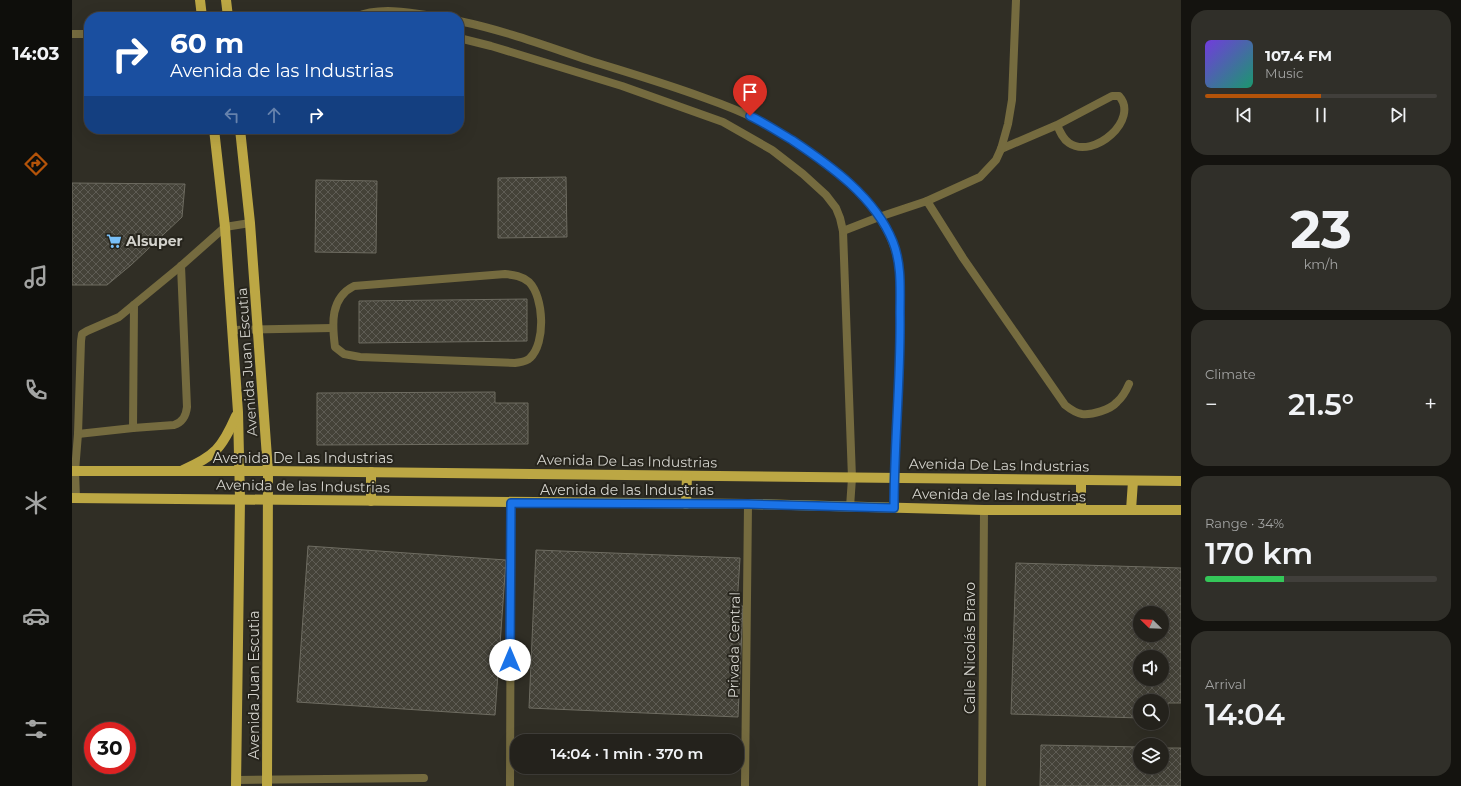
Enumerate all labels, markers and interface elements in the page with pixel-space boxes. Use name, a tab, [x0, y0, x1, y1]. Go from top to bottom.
text: 60 m	[170, 26, 244, 60]
icon: right	[104, 28, 156, 80]
text: 14:03	[12, 43, 60, 65]
text: 107.4 FM	[1265, 46, 1332, 65]
text: Avenida de las Industrias	[170, 60, 393, 82]
text: Music	[1265, 65, 1303, 81]
pin	[733, 75, 767, 116]
icon: arrive	[739, 81, 761, 103]
icon: left	[221, 104, 243, 126]
icon: ahead	[263, 104, 285, 126]
icon: right	[305, 104, 327, 126]
icon: previous	[1233, 104, 1255, 126]
icon: pause	[1310, 104, 1332, 126]
icon: next	[1387, 104, 1409, 126]
icon: directions	[22, 150, 50, 178]
text: 23	[1290, 198, 1352, 261]
supermarket icon: Alsuper	[105, 232, 123, 250]
place label: Alsuper	[125, 232, 183, 250]
text: km/h	[1304, 256, 1338, 272]
icon: music	[22, 263, 50, 291]
street label: Avenida Juan Escutia	[233, 287, 261, 437]
text: Climate	[1205, 366, 1256, 382]
icon: phone	[22, 376, 50, 404]
text: 21.5°	[1288, 386, 1354, 423]
text: −	[1205, 391, 1218, 418]
text: +	[1424, 391, 1437, 418]
street label: Avenida De Las Industrias	[213, 449, 393, 467]
street label: Avenida De Las Industrias	[537, 450, 717, 472]
street label: Avenida De Las Industrias	[909, 454, 1089, 476]
street label: Avenida de las Industrias	[216, 475, 390, 497]
street label: Avenida de las Industrias	[540, 481, 714, 499]
street label: Avenida de las Industrias	[912, 484, 1086, 506]
icon: climate	[22, 489, 50, 517]
text: Range · 34%	[1205, 515, 1284, 531]
text: 170 km	[1205, 535, 1313, 572]
street label: Calle Nicolás Bravo	[961, 582, 979, 714]
street label: Privada Central	[724, 592, 744, 698]
icon: car	[22, 602, 50, 630]
north arrow	[1133, 606, 1169, 642]
map controls	[1133, 606, 1169, 774]
street label: Avenida Juan Escutia	[245, 610, 263, 760]
position arrow	[489, 639, 531, 681]
button: sound	[1133, 650, 1169, 686]
text: Arrival	[1205, 676, 1246, 692]
button: search	[1133, 694, 1169, 730]
text: 14:04	[1205, 696, 1285, 733]
icon: filters	[22, 715, 50, 743]
speed limit sign: 30	[84, 722, 136, 774]
button: layers	[1133, 738, 1169, 774]
text: 14:04 · 1 min · 370 m	[551, 744, 703, 763]

